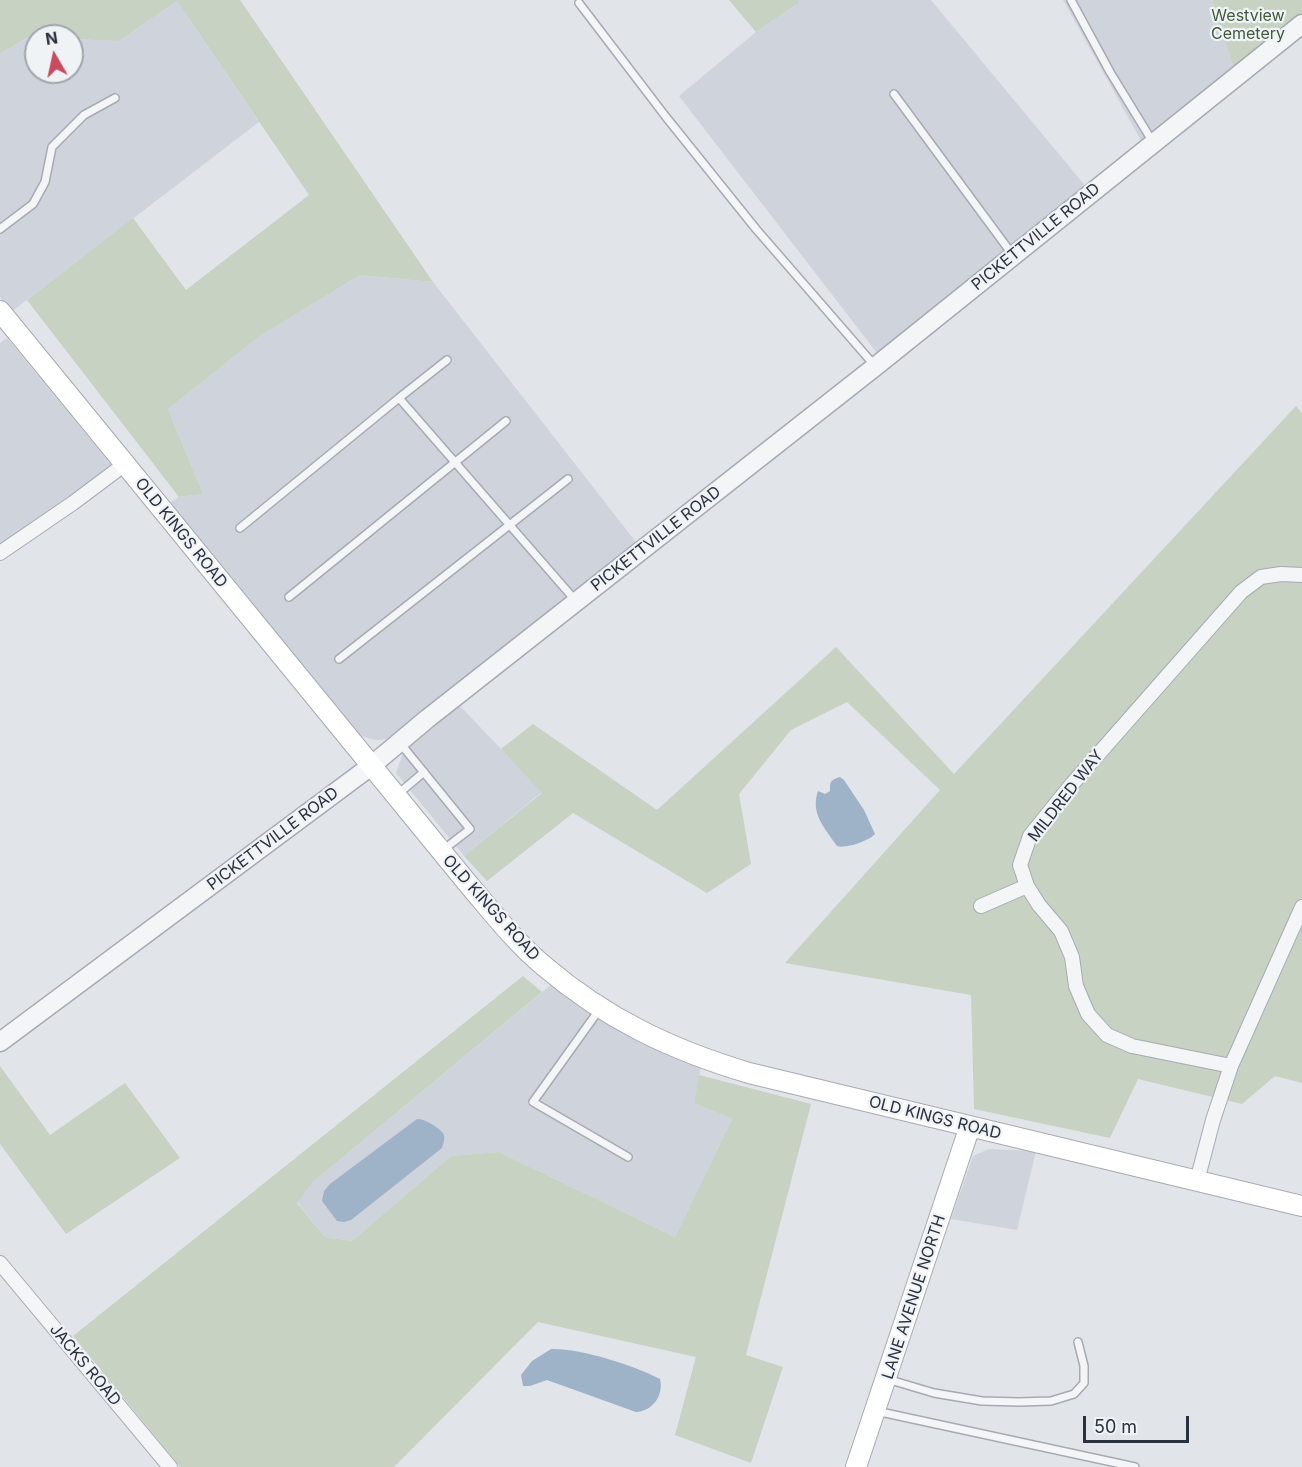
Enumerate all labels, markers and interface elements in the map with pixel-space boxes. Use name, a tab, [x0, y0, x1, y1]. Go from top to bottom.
park label: Westview Cemetery	[1211, 6, 1285, 44]
north arrow	[24, 24, 84, 84]
text: N	[44, 27, 59, 49]
street label: PICKETTVILLE ROAD	[968, 179, 1104, 295]
street label: OLD KINGS ROAD	[131, 474, 231, 592]
street label: PICKETTVILLE ROAD	[587, 482, 725, 596]
street label: MILDRED WAY	[1024, 746, 1108, 846]
street label: PICKETTVILLE ROAD	[204, 783, 342, 895]
street label: OLD KINGS ROAD	[438, 851, 544, 965]
street label: OLD KINGS ROAD	[867, 1092, 1003, 1144]
street label: LANE AVENUE NORTH	[878, 1212, 950, 1382]
street label: JACKS ROAD	[45, 1320, 125, 1410]
scale bar	[1086, 1404, 1192, 1442]
text: 50 m	[1094, 1416, 1137, 1437]

